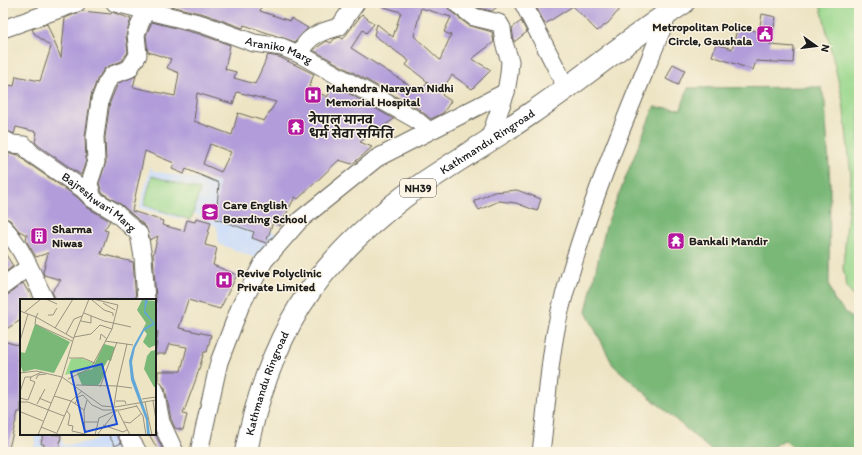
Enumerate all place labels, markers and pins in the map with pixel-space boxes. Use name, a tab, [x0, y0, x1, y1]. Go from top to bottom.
place label: Metropolitan Police Circle, Gaushala	[652, 20, 753, 48]
public building icon: Metropolitan Police Circle, Gaushala	[755, 24, 775, 44]
place label: Mahendra Narayan Nidhi Memorial Hospital	[326, 81, 454, 110]
hospital icon: Mahendra Narayan Nidhi Memorial Hospital	[303, 85, 323, 105]
place label: नेपाल मानव धर्म सेवा समिति	[308, 111, 395, 141]
temple icon: नेपाल मानव धर्म सेवा समिति	[286, 117, 306, 137]
place label: Care English Boarding School	[223, 198, 308, 227]
school or university icon: Care English Boarding School	[200, 202, 220, 222]
place label: Sharma Niwas	[52, 222, 92, 250]
building icon: Sharma Niwas	[29, 226, 49, 246]
temple icon: Bankali Mandir	[666, 231, 686, 251]
place label: Bankali Mandir	[689, 234, 768, 248]
place label: Revive Polyclinic Private Limited	[237, 266, 322, 294]
hospital icon: Revive Polyclinic Private Limited	[214, 270, 234, 290]

